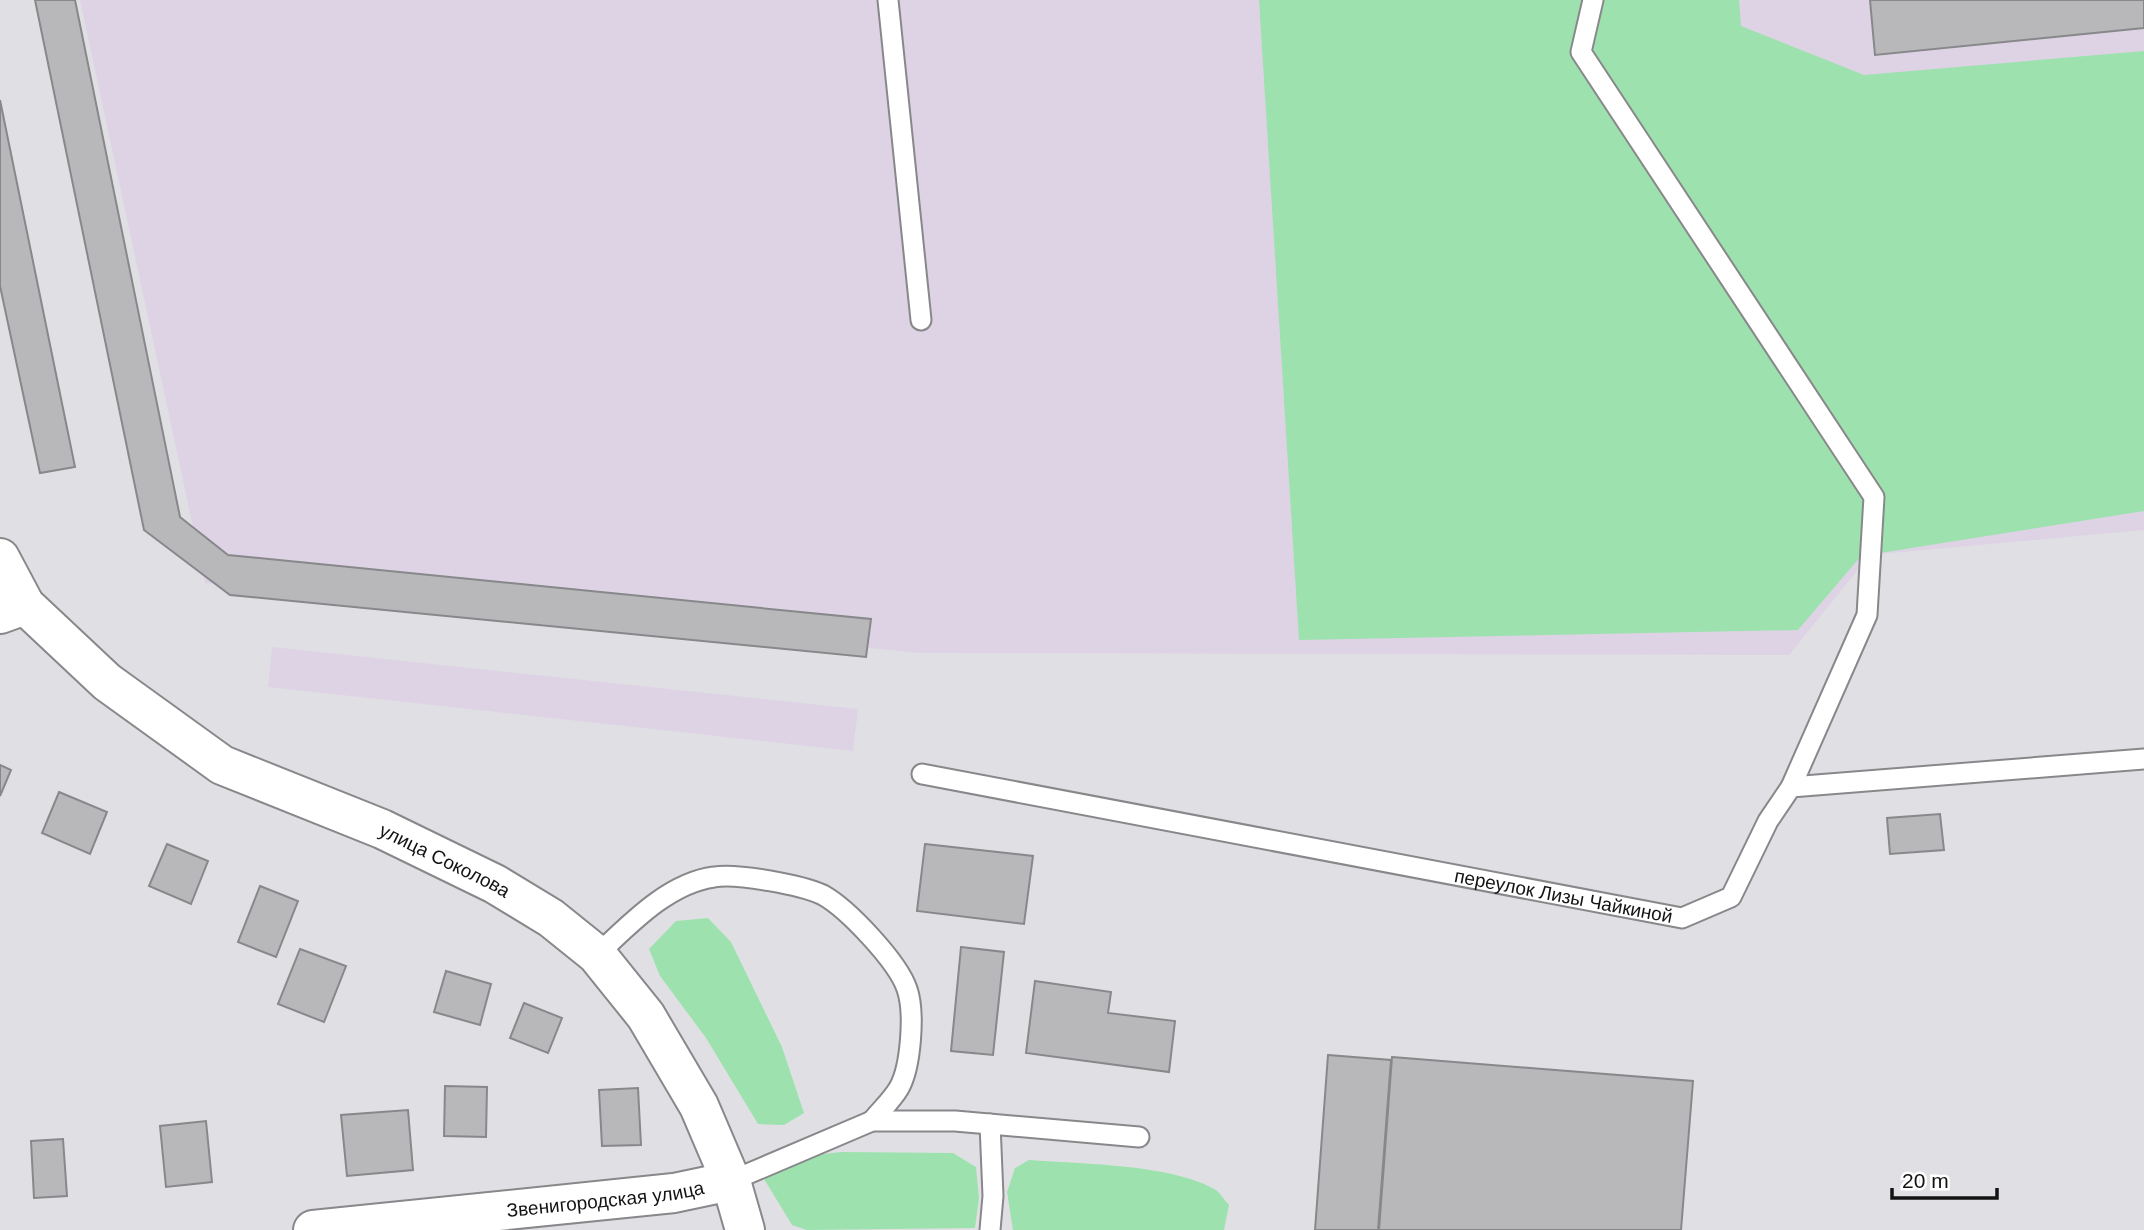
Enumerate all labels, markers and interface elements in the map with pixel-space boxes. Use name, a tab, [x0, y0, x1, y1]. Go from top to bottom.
street label: улица Соколова	[376, 819, 514, 901]
street label: переулок Лизы Чайкиной	[1453, 865, 1674, 927]
scale bar	[1892, 1156, 1997, 1200]
text: 20 m	[1902, 1169, 1949, 1192]
street label: Звенигородская улица	[506, 1176, 706, 1221]

